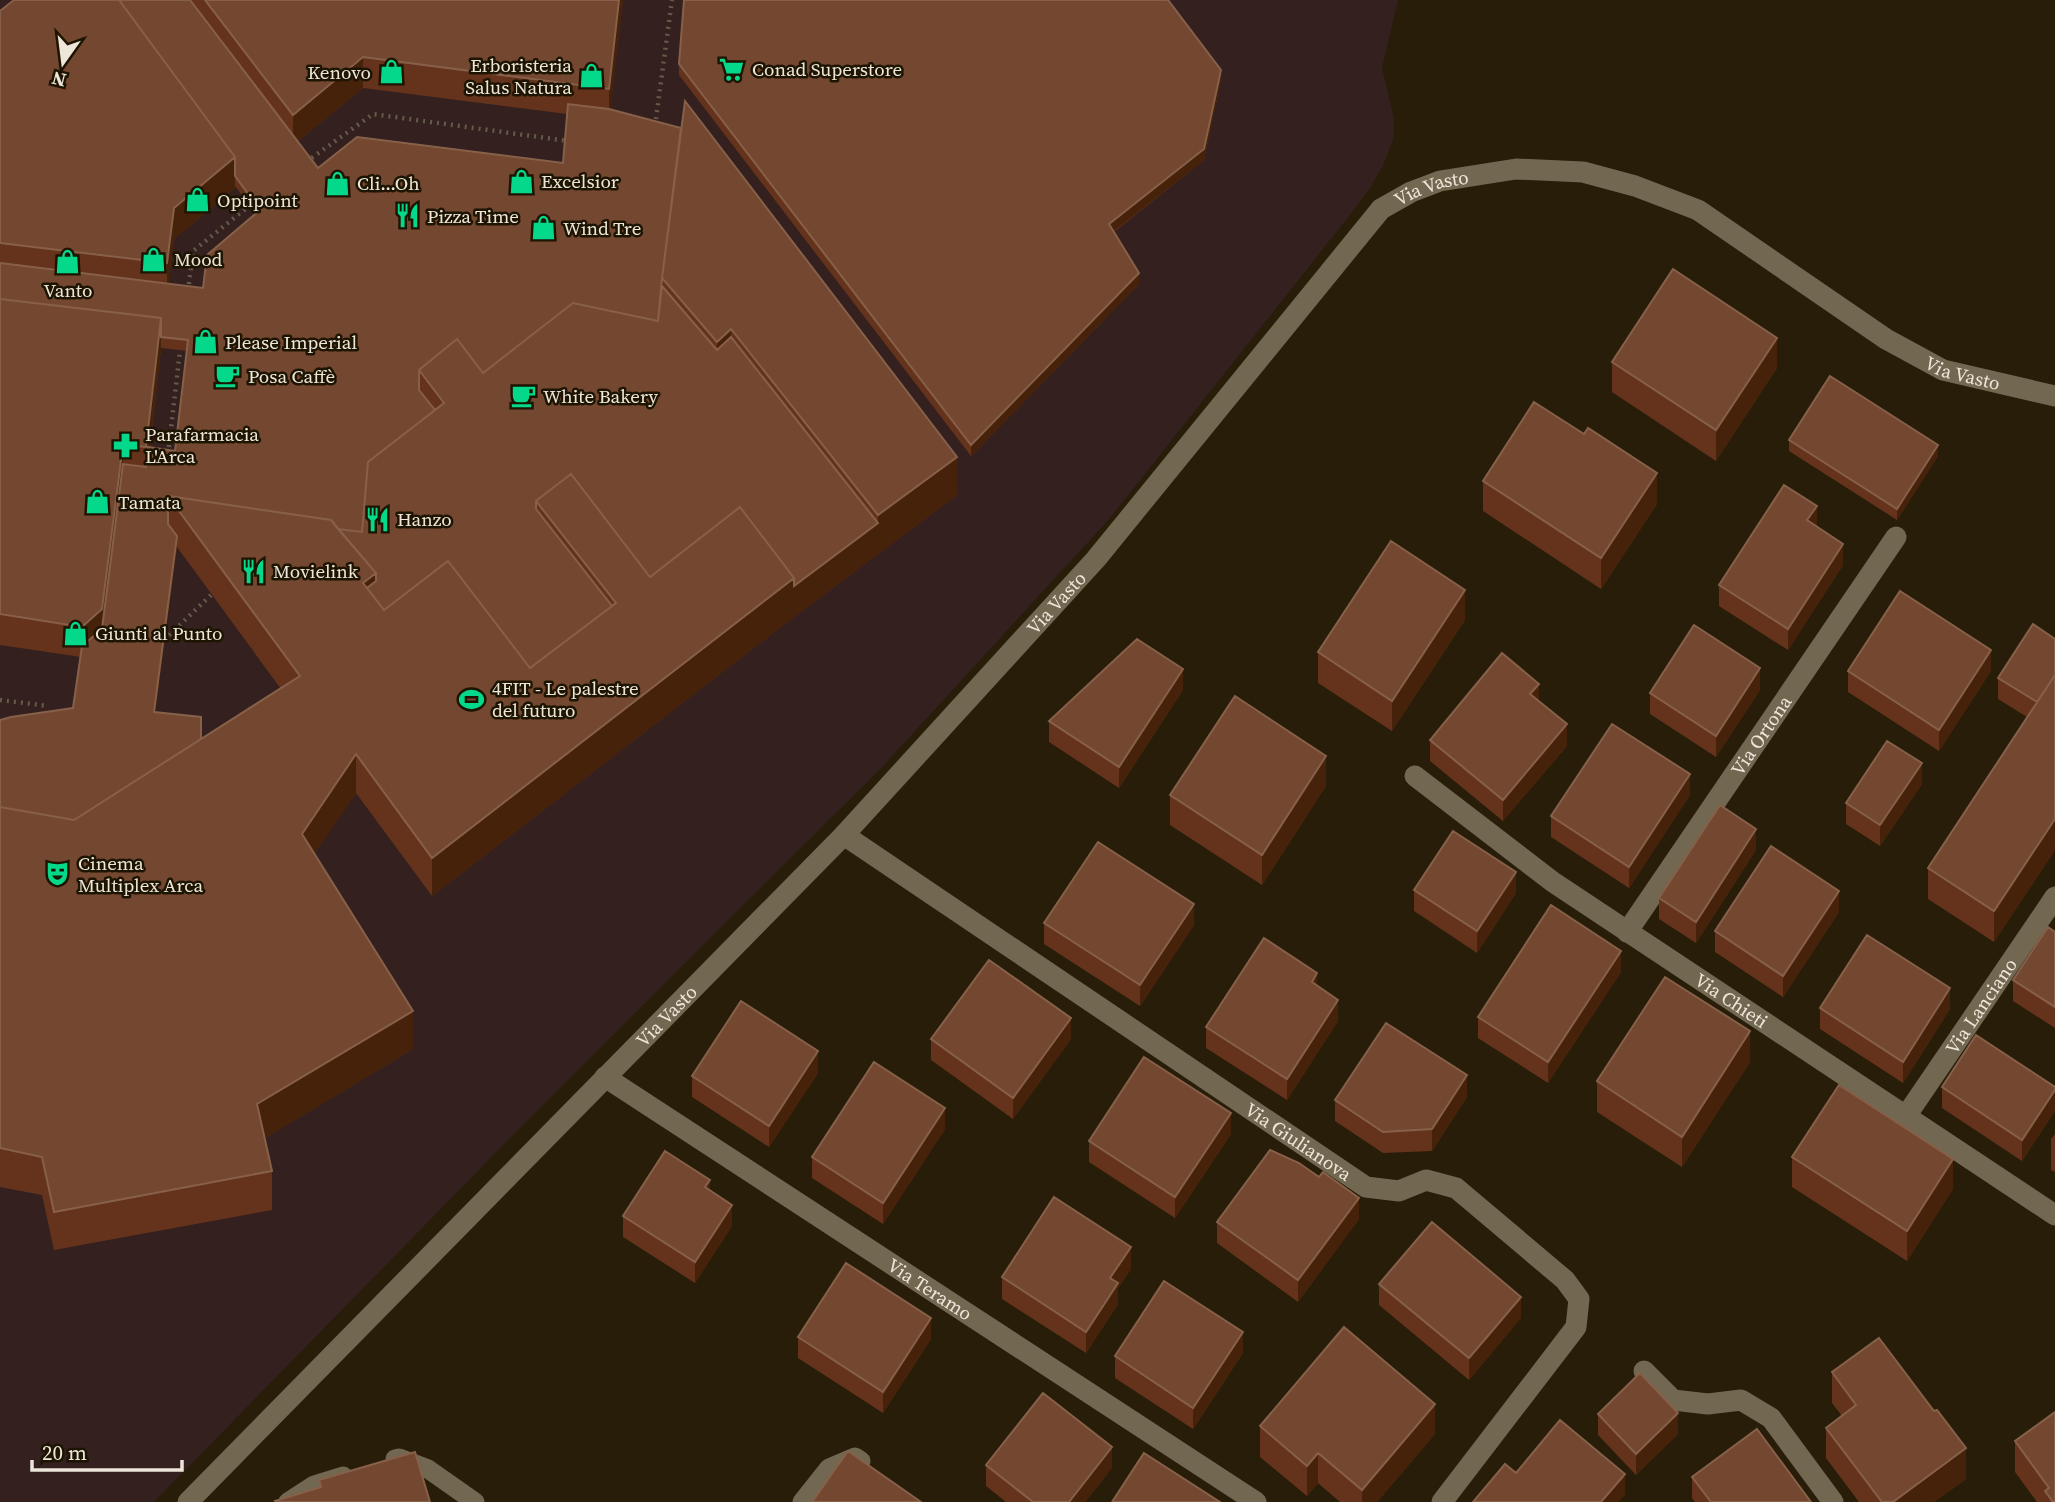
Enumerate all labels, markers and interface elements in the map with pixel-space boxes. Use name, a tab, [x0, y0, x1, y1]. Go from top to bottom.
north arrow	[28, 28, 98, 98]
place label: Erboristeria Salus Natura	[465, 52, 572, 100]
supermarket icon: Conad Superstore	[718, 55, 746, 83]
place label: Conad Superstore	[752, 56, 902, 82]
shop icon: Kenovo	[377, 58, 405, 86]
place label: Kenovo	[307, 59, 371, 85]
shop icon: Erboristeria Salus Natura	[578, 62, 606, 90]
text: N	[49, 65, 69, 94]
street label: Via Vasto	[1389, 164, 1470, 212]
shop icon: Excelsior	[507, 167, 535, 195]
place label: Excelsior	[541, 168, 619, 194]
shop icon: Cli...Oh	[323, 169, 351, 197]
place label: Cli...Oh	[357, 170, 420, 196]
shop icon: Optipoint	[183, 186, 211, 214]
place label: Optipoint	[217, 187, 299, 213]
restaurant icon: Pizza Time	[393, 202, 421, 230]
place label: Pizza Time	[427, 203, 519, 229]
shop icon: Wind Tre	[529, 214, 557, 242]
place label: Wind Tre	[563, 215, 641, 241]
shop icon: Mood	[140, 245, 168, 273]
place label: Mood	[174, 246, 223, 272]
shop icon: Vanto	[54, 248, 82, 276]
place label: Vanto	[44, 277, 92, 303]
shop icon: Please Imperial	[191, 328, 219, 356]
place label: Please Imperial	[225, 329, 357, 355]
street label: Via Vasto	[1920, 350, 2003, 396]
cafe icon: Posa Caffè	[214, 362, 242, 390]
place label: Posa Caffè	[248, 363, 335, 389]
cafe icon: White Bakery	[509, 382, 537, 410]
place label: White Bakery	[543, 383, 658, 409]
place label: Parafarmacia L'Arca	[145, 421, 259, 469]
pharmacy icon: Parafarmacia L'Arca	[111, 431, 139, 459]
shop icon: Tamata	[84, 488, 112, 516]
place label: Tamata	[118, 489, 181, 515]
restaurant icon: Hanzo	[363, 505, 391, 533]
place label: Hanzo	[397, 506, 452, 532]
restaurant icon: Movielink	[239, 557, 267, 585]
place label: Movielink	[273, 558, 359, 584]
street label: Via Vasto	[1020, 565, 1092, 640]
shop icon: Giunti al Punto	[61, 619, 89, 647]
place label: Giunti al Punto	[95, 620, 222, 646]
place label: 4FIT - Le palestre del futuro	[492, 675, 639, 723]
sports icon: 4FIT - Le palestre del futuro	[458, 685, 486, 713]
street label: Via Ortona	[1724, 690, 1798, 780]
place label: Cinema Multiplex Arca	[78, 850, 204, 898]
theatre icon: Cinema Multiplex Arca	[44, 860, 72, 888]
street label: Via Lanciano	[1939, 953, 2023, 1059]
street label: Via Chieti	[1690, 967, 1773, 1034]
street label: Via Vasto	[630, 979, 703, 1052]
street label: Via Giulianova	[1240, 1096, 1357, 1187]
street label: Via Teramo	[882, 1252, 977, 1326]
scale bar	[32, 1428, 182, 1472]
text: 20 m	[42, 1438, 87, 1467]

